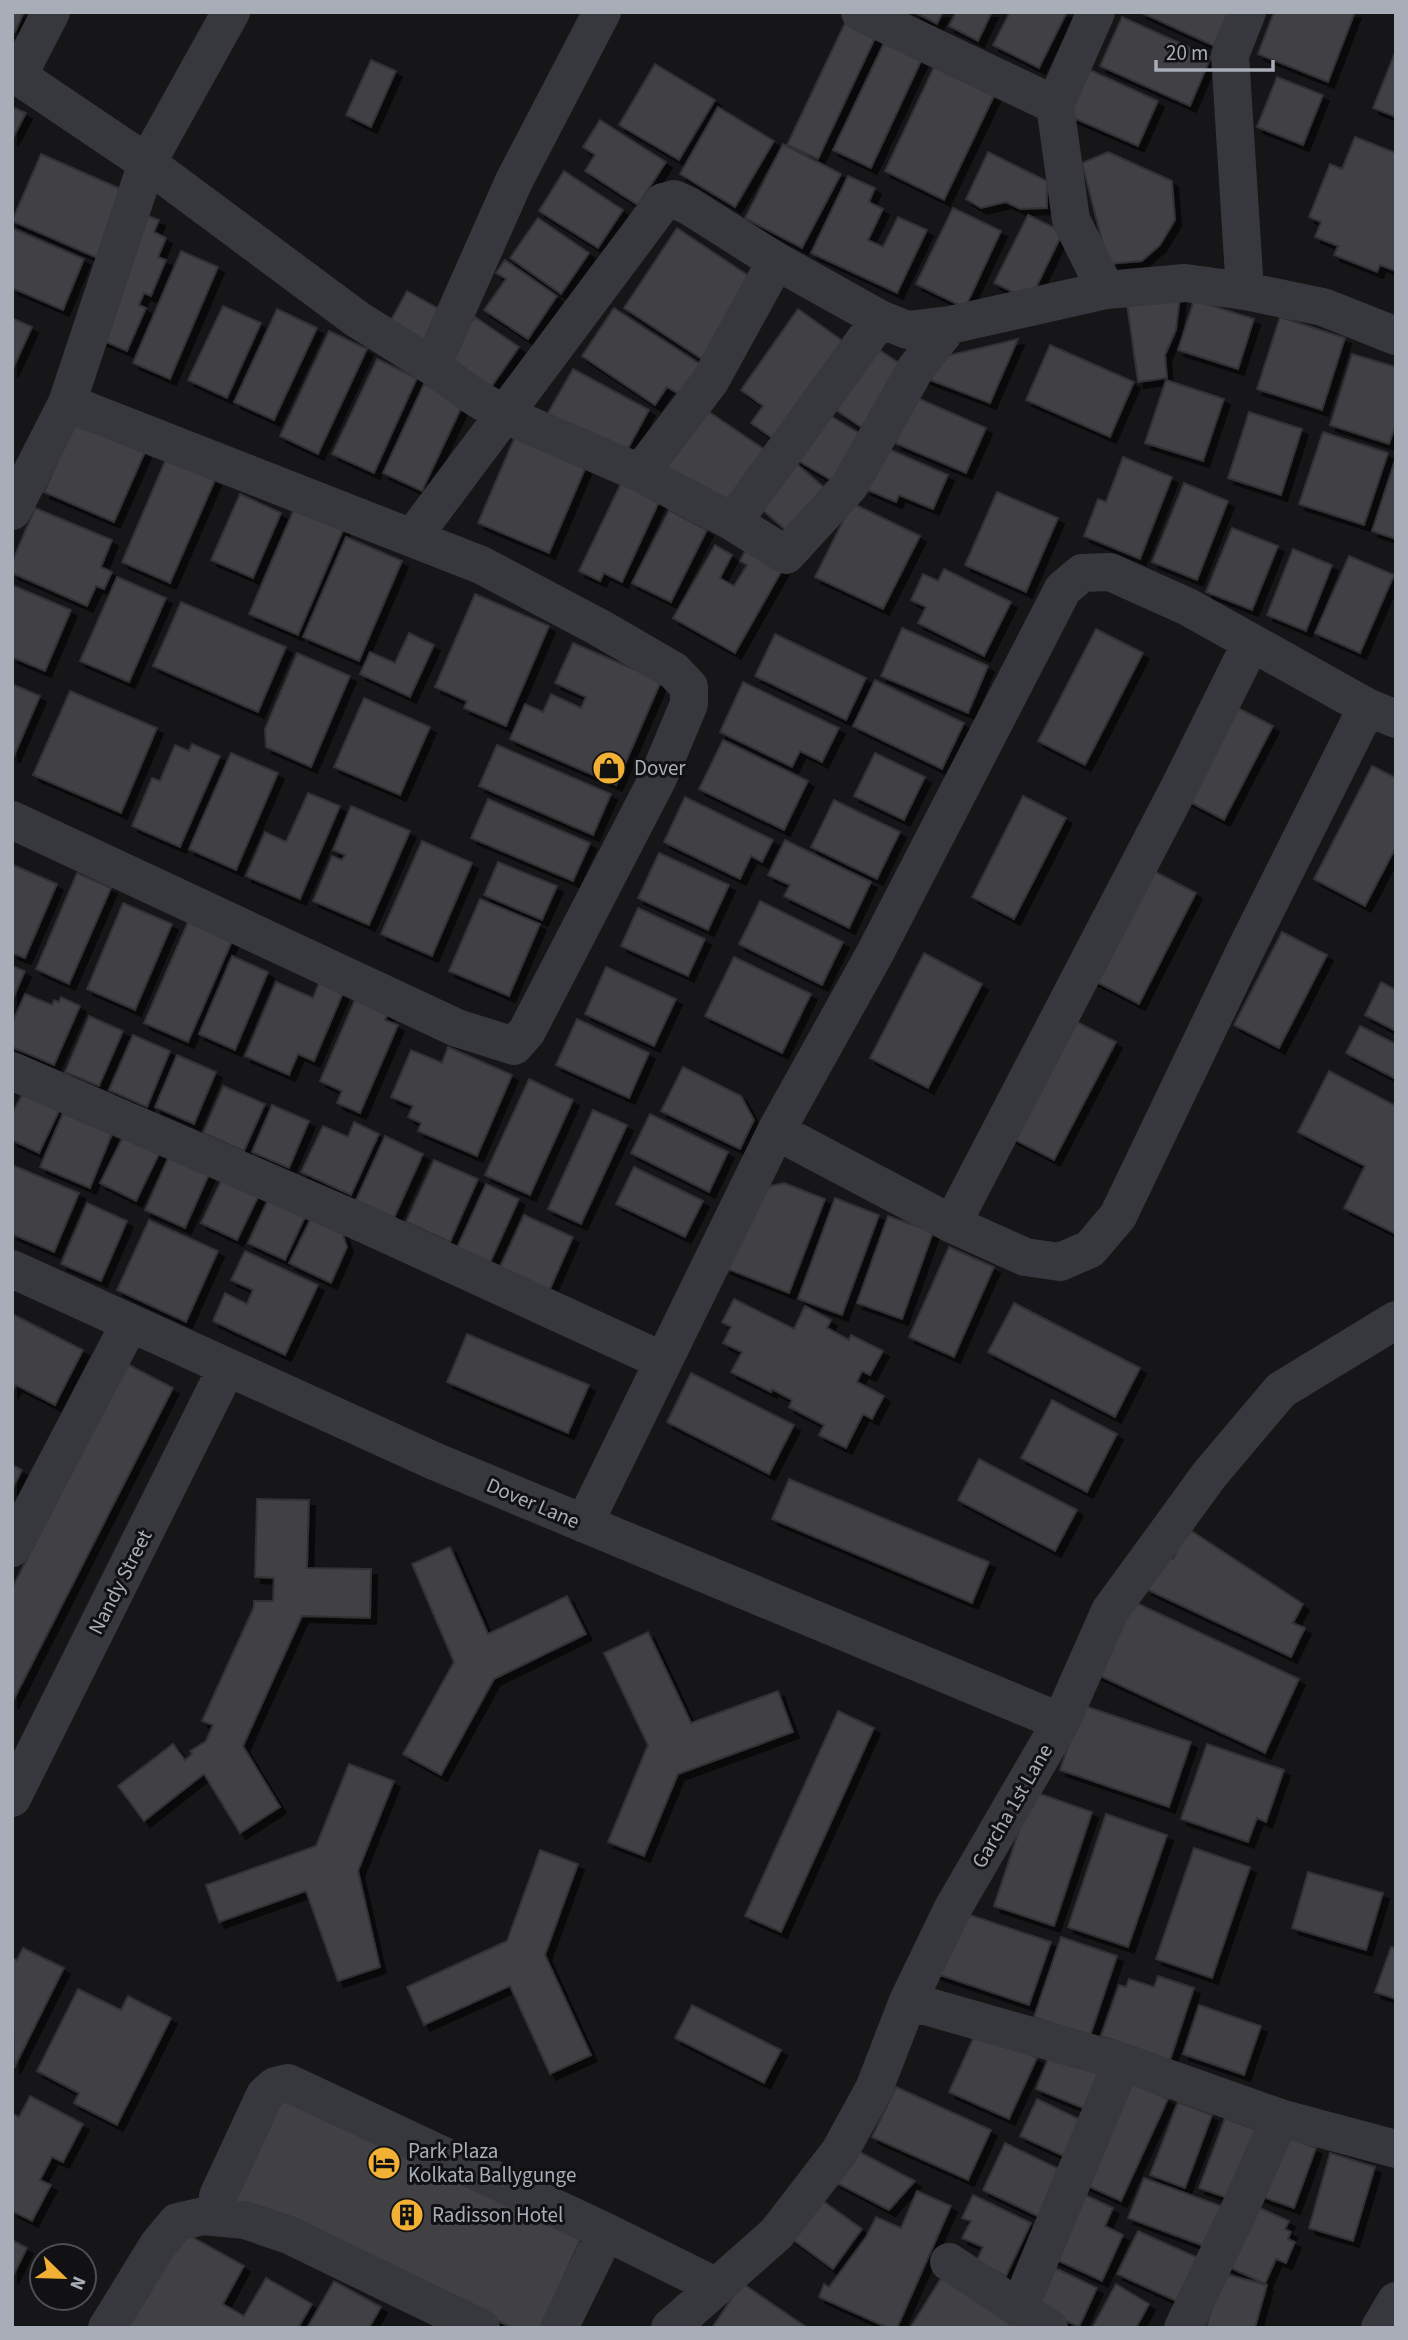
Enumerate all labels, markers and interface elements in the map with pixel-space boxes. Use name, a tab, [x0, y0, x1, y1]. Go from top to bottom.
scale bar	[1156, 28, 1273, 72]
text: 20 m	[1166, 38, 1208, 68]
shop icon: Dover	[590, 749, 628, 787]
place label: Dover	[634, 753, 686, 783]
street label: Dover Lane	[482, 1470, 584, 1536]
street label: Nandy Street	[81, 1524, 159, 1640]
street label: Garcha 1st Lane	[964, 1738, 1060, 1874]
place label: Park Plaza Kolkata Ballygunge	[408, 2136, 576, 2190]
hotel icon: Park Plaza Kolkata Ballygunge	[365, 2144, 403, 2182]
building icon: Radisson Hotel	[388, 2196, 426, 2234]
place label: Radisson Hotel	[432, 2200, 563, 2230]
north arrow	[28, 2242, 98, 2312]
text: N	[62, 2272, 92, 2294]

